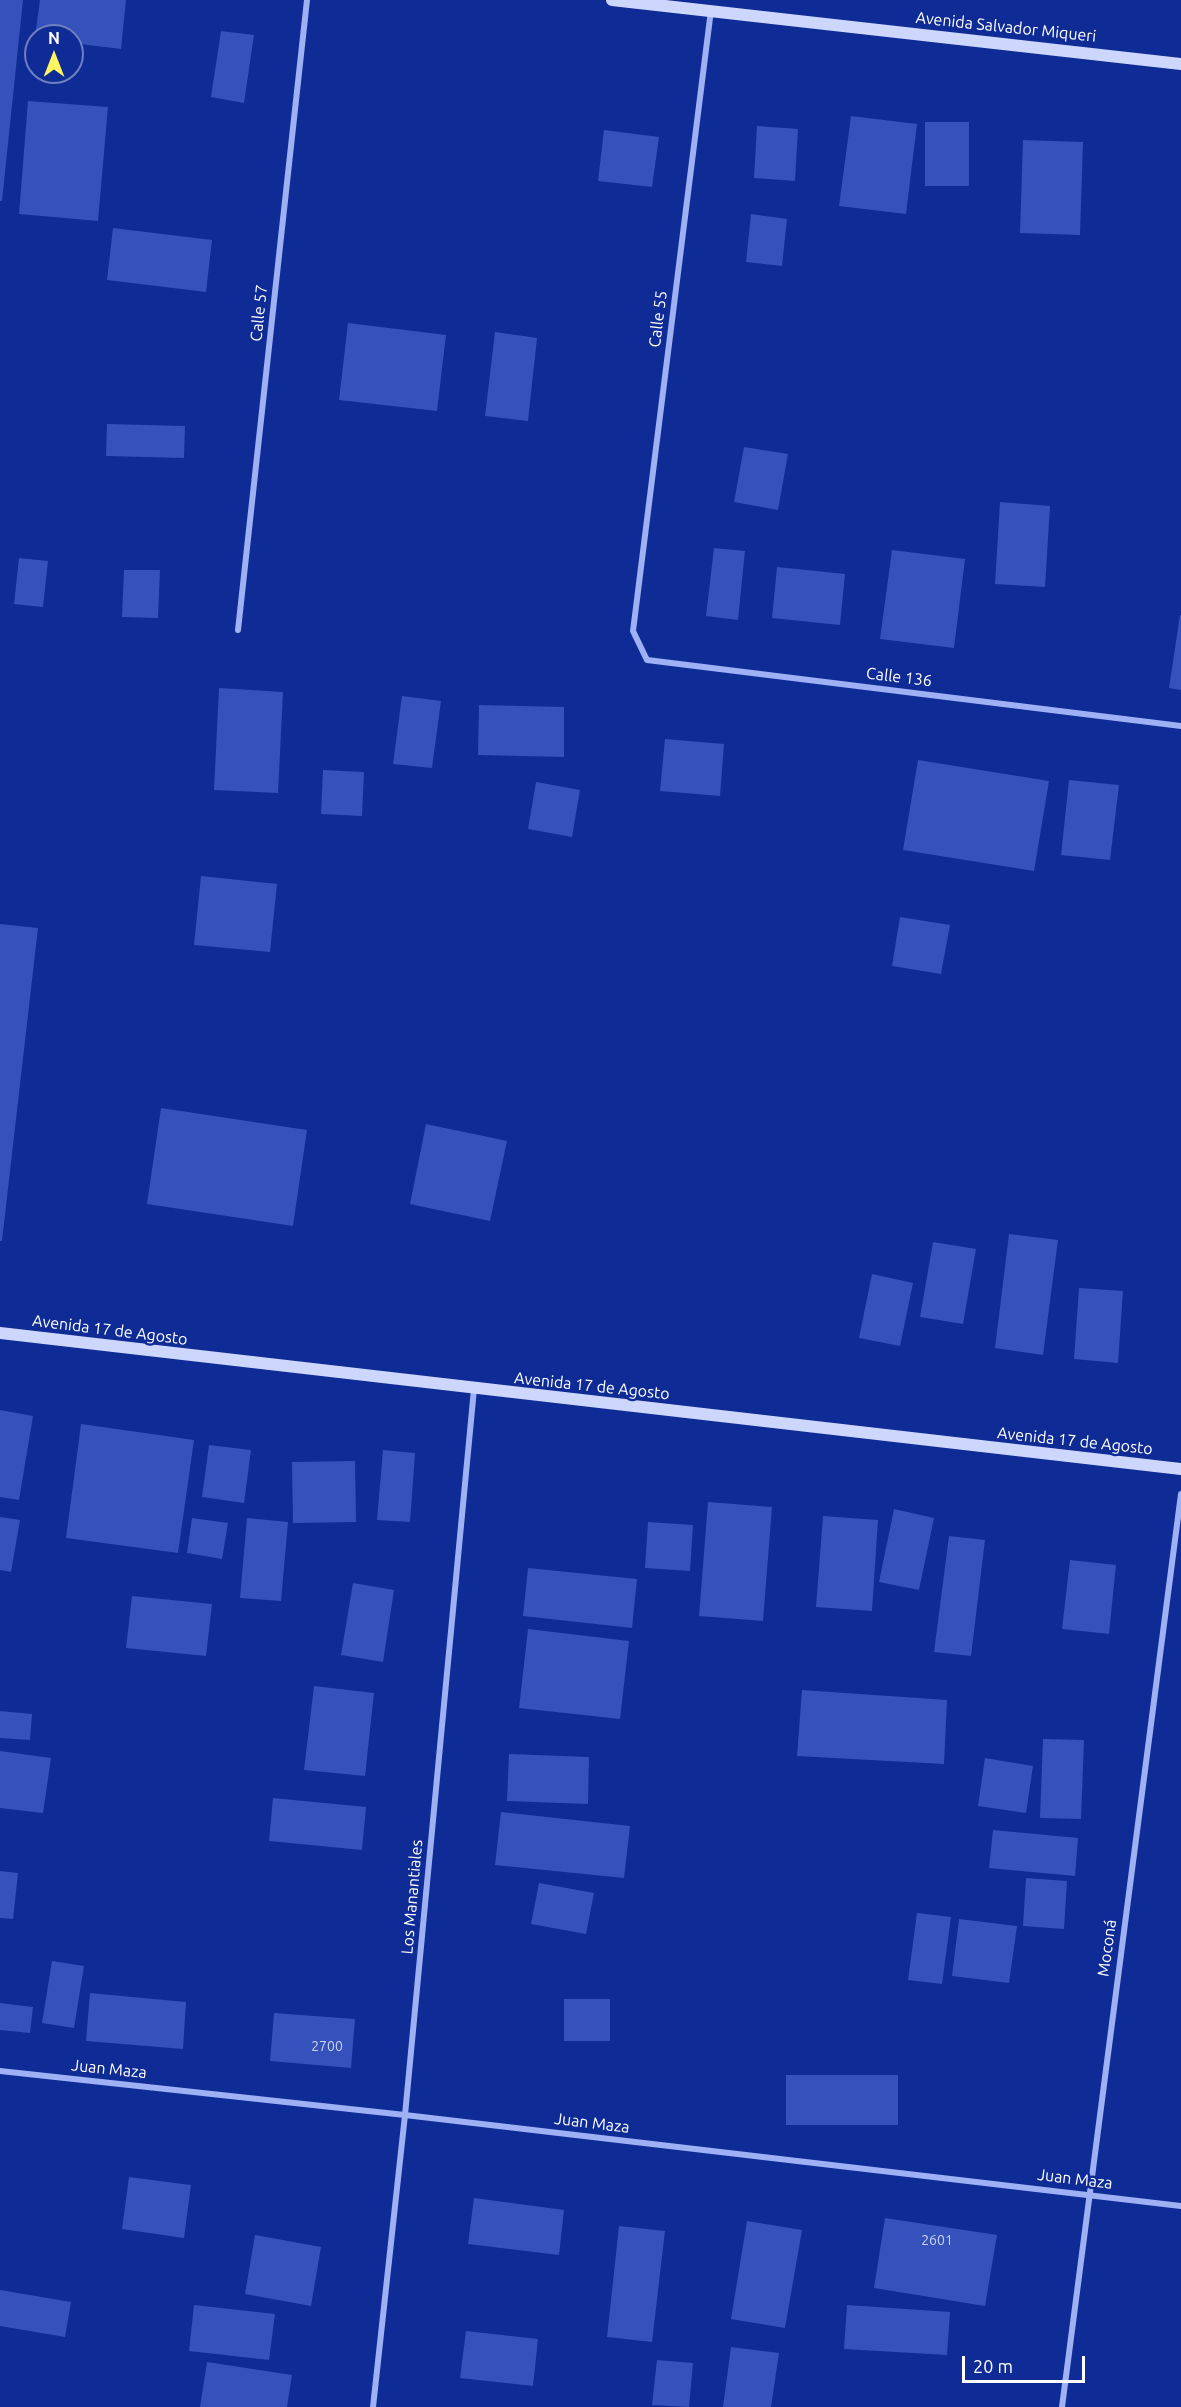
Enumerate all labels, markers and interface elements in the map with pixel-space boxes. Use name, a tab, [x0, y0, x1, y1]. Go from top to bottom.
street label: Avenida Salvador Miqueri	[915, 8, 1097, 46]
north arrow	[24, 24, 84, 84]
text: N	[48, 29, 60, 47]
street label: Calle 57	[246, 284, 272, 342]
street label: Calle 55	[645, 290, 671, 348]
street label: Calle 136	[865, 663, 933, 691]
street label: Avenida 17 de Agosto	[31, 1311, 189, 1349]
street label: Avenida 17 de Agosto	[513, 1368, 671, 1404]
street label: Avenida 17 de Agosto	[996, 1423, 1154, 1459]
street label: Los Manantiales	[397, 1839, 427, 1955]
street label: Moconá	[1094, 1918, 1120, 1978]
house number: 2700	[311, 2038, 343, 2054]
street label: Juan Maza	[70, 2055, 148, 2083]
street label: Juan Maza	[553, 2109, 631, 2137]
street label: Juan Maza	[1036, 2165, 1114, 2193]
house number: 2601	[921, 2232, 953, 2248]
scale bar	[965, 2344, 1088, 2382]
text: 20 m	[973, 2356, 1013, 2376]

